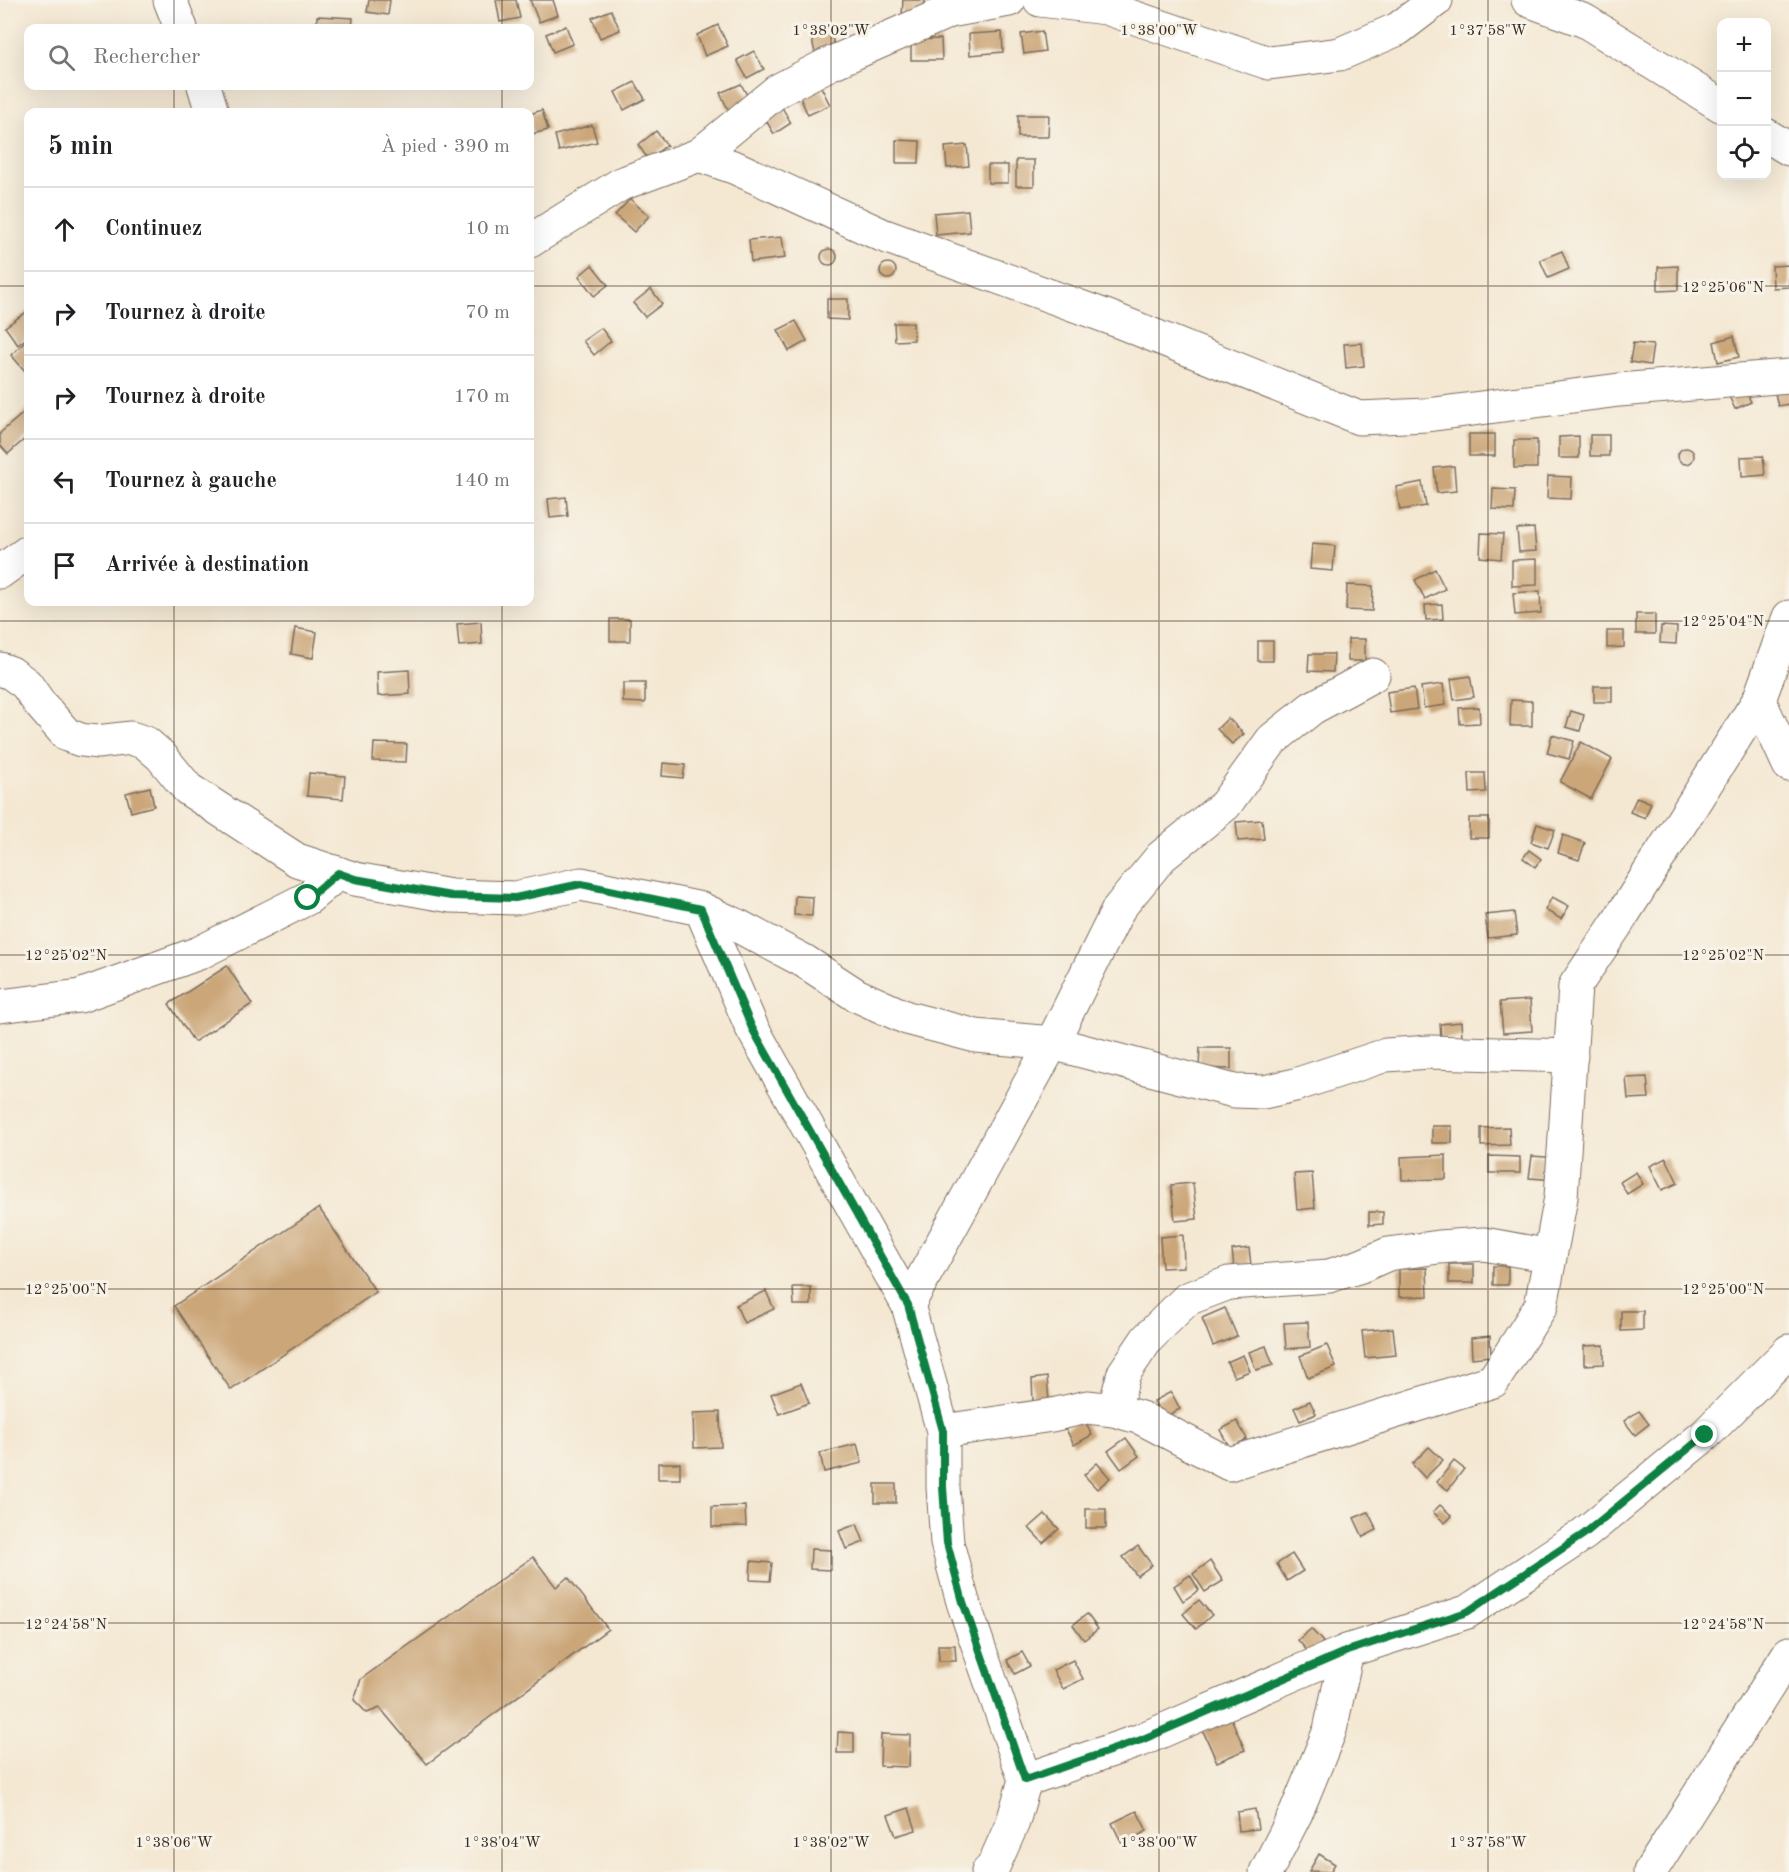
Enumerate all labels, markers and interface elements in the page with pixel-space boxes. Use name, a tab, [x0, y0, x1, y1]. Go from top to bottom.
map controls	[1717, 18, 1771, 180]
button: +	[1717, 18, 1771, 72]
search box	[24, 24, 534, 90]
text: 1°38'02"W	[792, 24, 870, 39]
text: 1°38'00"W	[1120, 24, 1198, 39]
text: 1°37'58"W	[1449, 24, 1527, 39]
icon: search	[45, 41, 78, 74]
text: Rechercher	[93, 46, 200, 68]
button: −	[1717, 72, 1771, 126]
button: locate	[1717, 126, 1771, 180]
text: 5 min	[48, 134, 113, 160]
text: À pied · 390 m	[381, 137, 510, 157]
icon: ahead	[48, 213, 81, 246]
text: Continuez	[105, 218, 202, 240]
text: 10 m	[465, 219, 510, 239]
text: 12°25'06"N	[1682, 281, 1764, 296]
icon: right	[48, 297, 81, 330]
text: Tournez à droite	[105, 302, 266, 324]
text: 70 m	[465, 303, 510, 323]
icon: right	[48, 381, 81, 414]
text: Tournez à droite	[105, 386, 266, 408]
text: 170 m	[454, 387, 510, 407]
icon: left	[48, 465, 81, 498]
text: Tournez à gauche	[105, 470, 277, 492]
text: 140 m	[454, 471, 510, 491]
icon: arrive	[48, 549, 81, 582]
text: Arrivée à destination	[105, 554, 309, 576]
text: 12°25'04"N	[1682, 615, 1764, 630]
route start	[294, 884, 320, 910]
text: 12°25'02"N	[25, 949, 107, 964]
text: 12°25'02"N	[1682, 949, 1764, 964]
text: 12°25'00"N	[25, 1283, 107, 1298]
text: 12°25'00"N	[1682, 1283, 1764, 1298]
route end	[1691, 1421, 1717, 1447]
text: 12°24'58"N	[25, 1618, 107, 1633]
text: 12°24'58"N	[1682, 1618, 1764, 1633]
text: 1°38'06"W	[135, 1836, 213, 1851]
text: 1°38'04"W	[463, 1836, 541, 1851]
text: 1°38'02"W	[792, 1836, 870, 1851]
text: 1°38'00"W	[1120, 1836, 1198, 1851]
text: 1°37'58"W	[1449, 1836, 1527, 1851]

